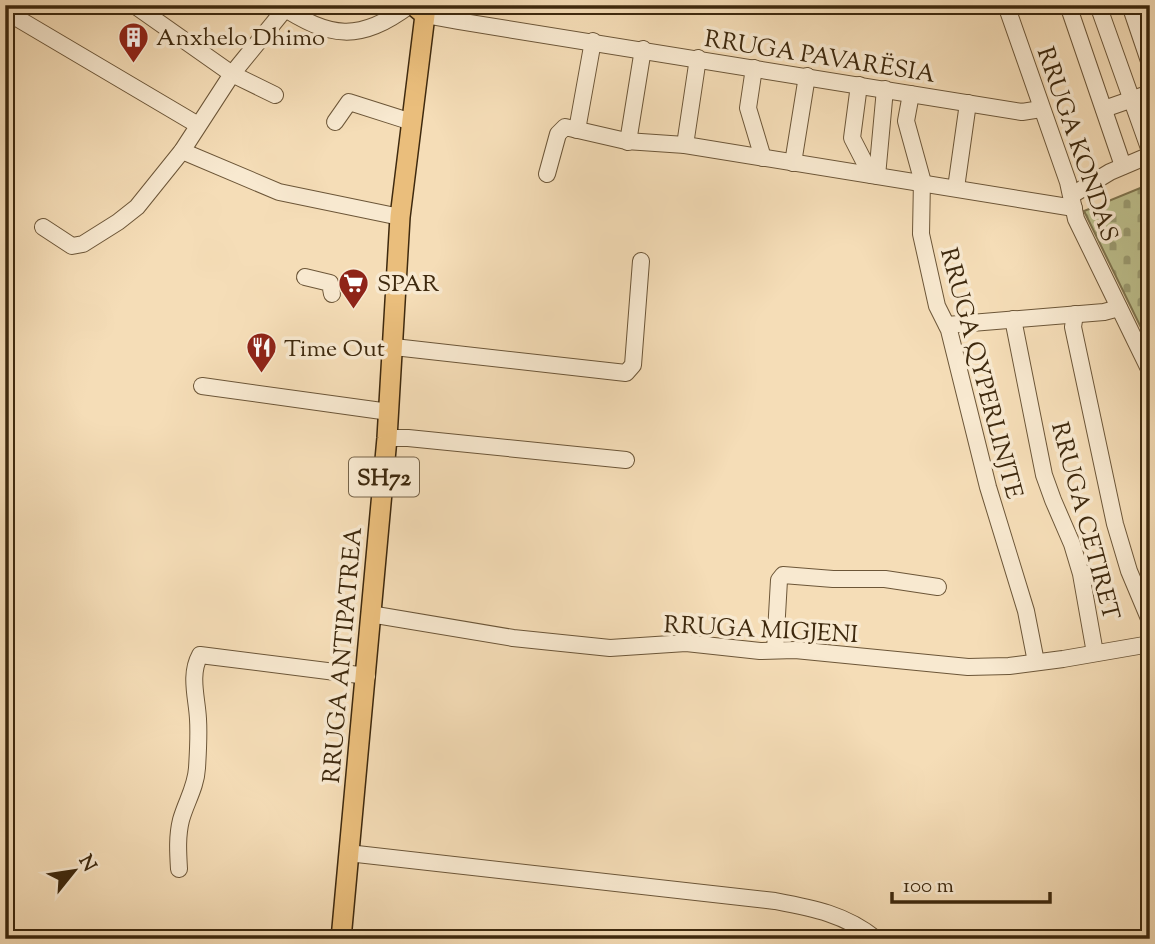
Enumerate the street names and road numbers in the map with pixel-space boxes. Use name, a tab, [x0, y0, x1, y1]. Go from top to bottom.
street label: RRUGA PAVARËSIA	[702, 23, 938, 93]
street label: RRUGA KONDAS	[1027, 43, 1125, 246]
street label: RRUGA QYPERLINJTE	[930, 244, 1030, 503]
street label: RRUGA CETIRET	[1041, 419, 1127, 625]
road number: SH72	[349, 457, 419, 496]
street label: RRUGA ANTIPATREA	[316, 525, 372, 785]
street label: RRUGA MIGJENI	[663, 609, 859, 653]

